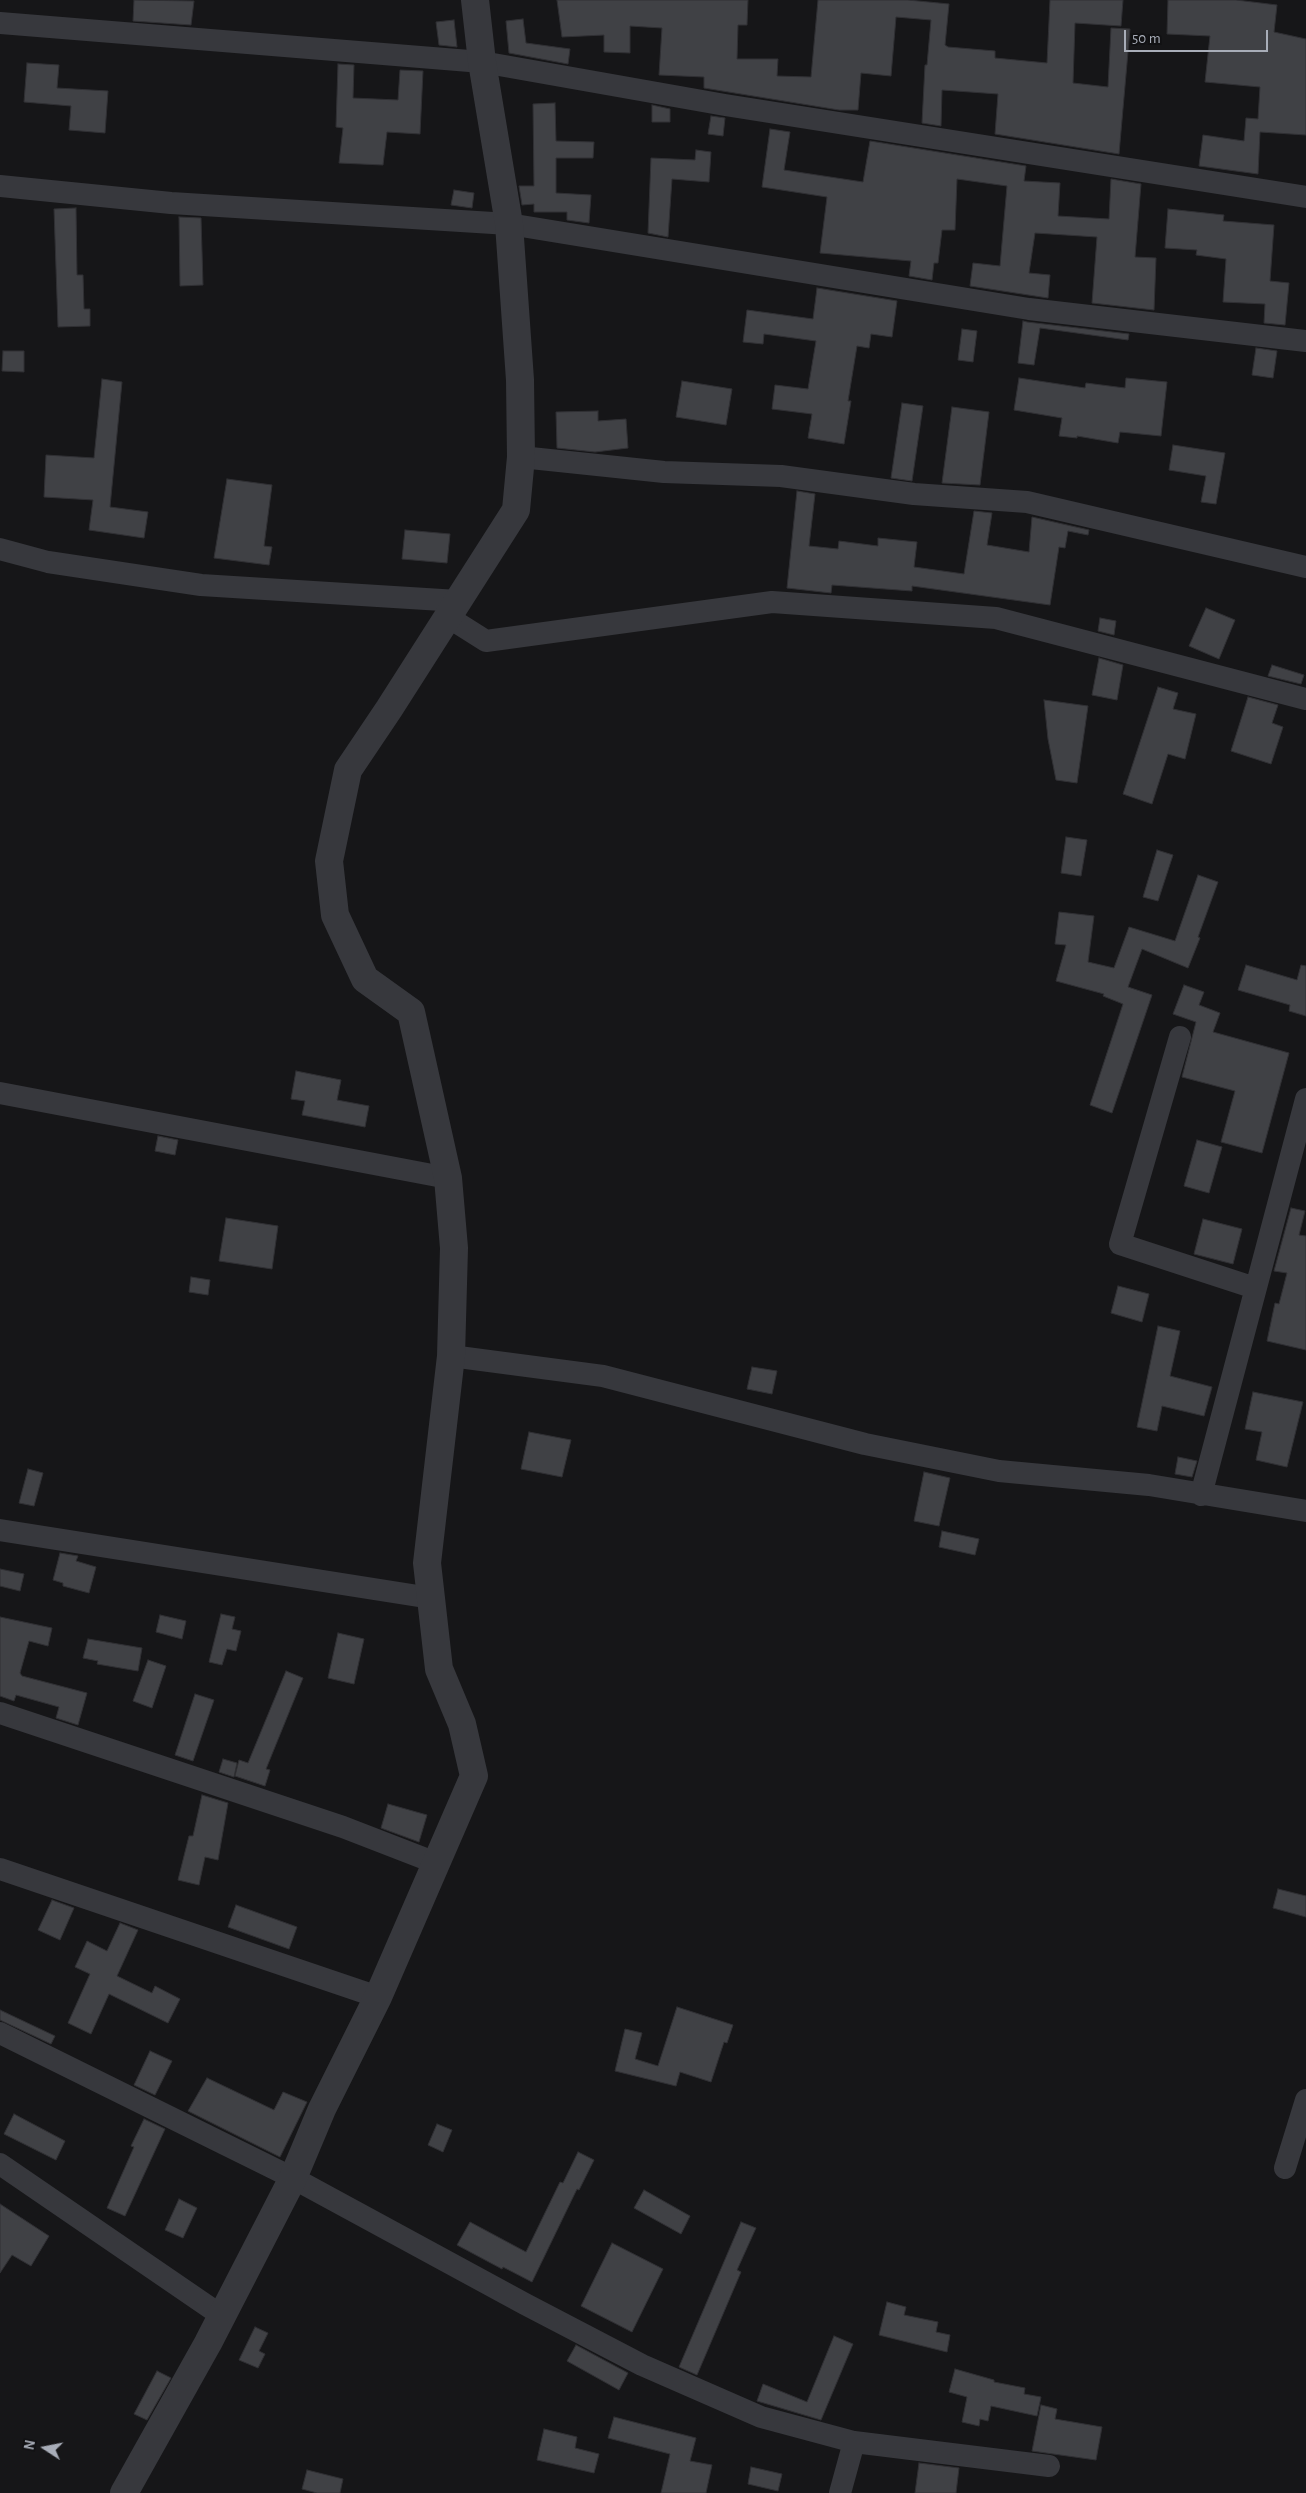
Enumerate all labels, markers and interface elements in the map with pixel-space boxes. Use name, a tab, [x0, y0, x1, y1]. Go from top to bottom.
scale bar	[1126, 20, 1270, 52]
text: 50 m	[1132, 31, 1161, 46]
north arrow	[20, 2423, 70, 2473]
text: N	[22, 2439, 38, 2451]

